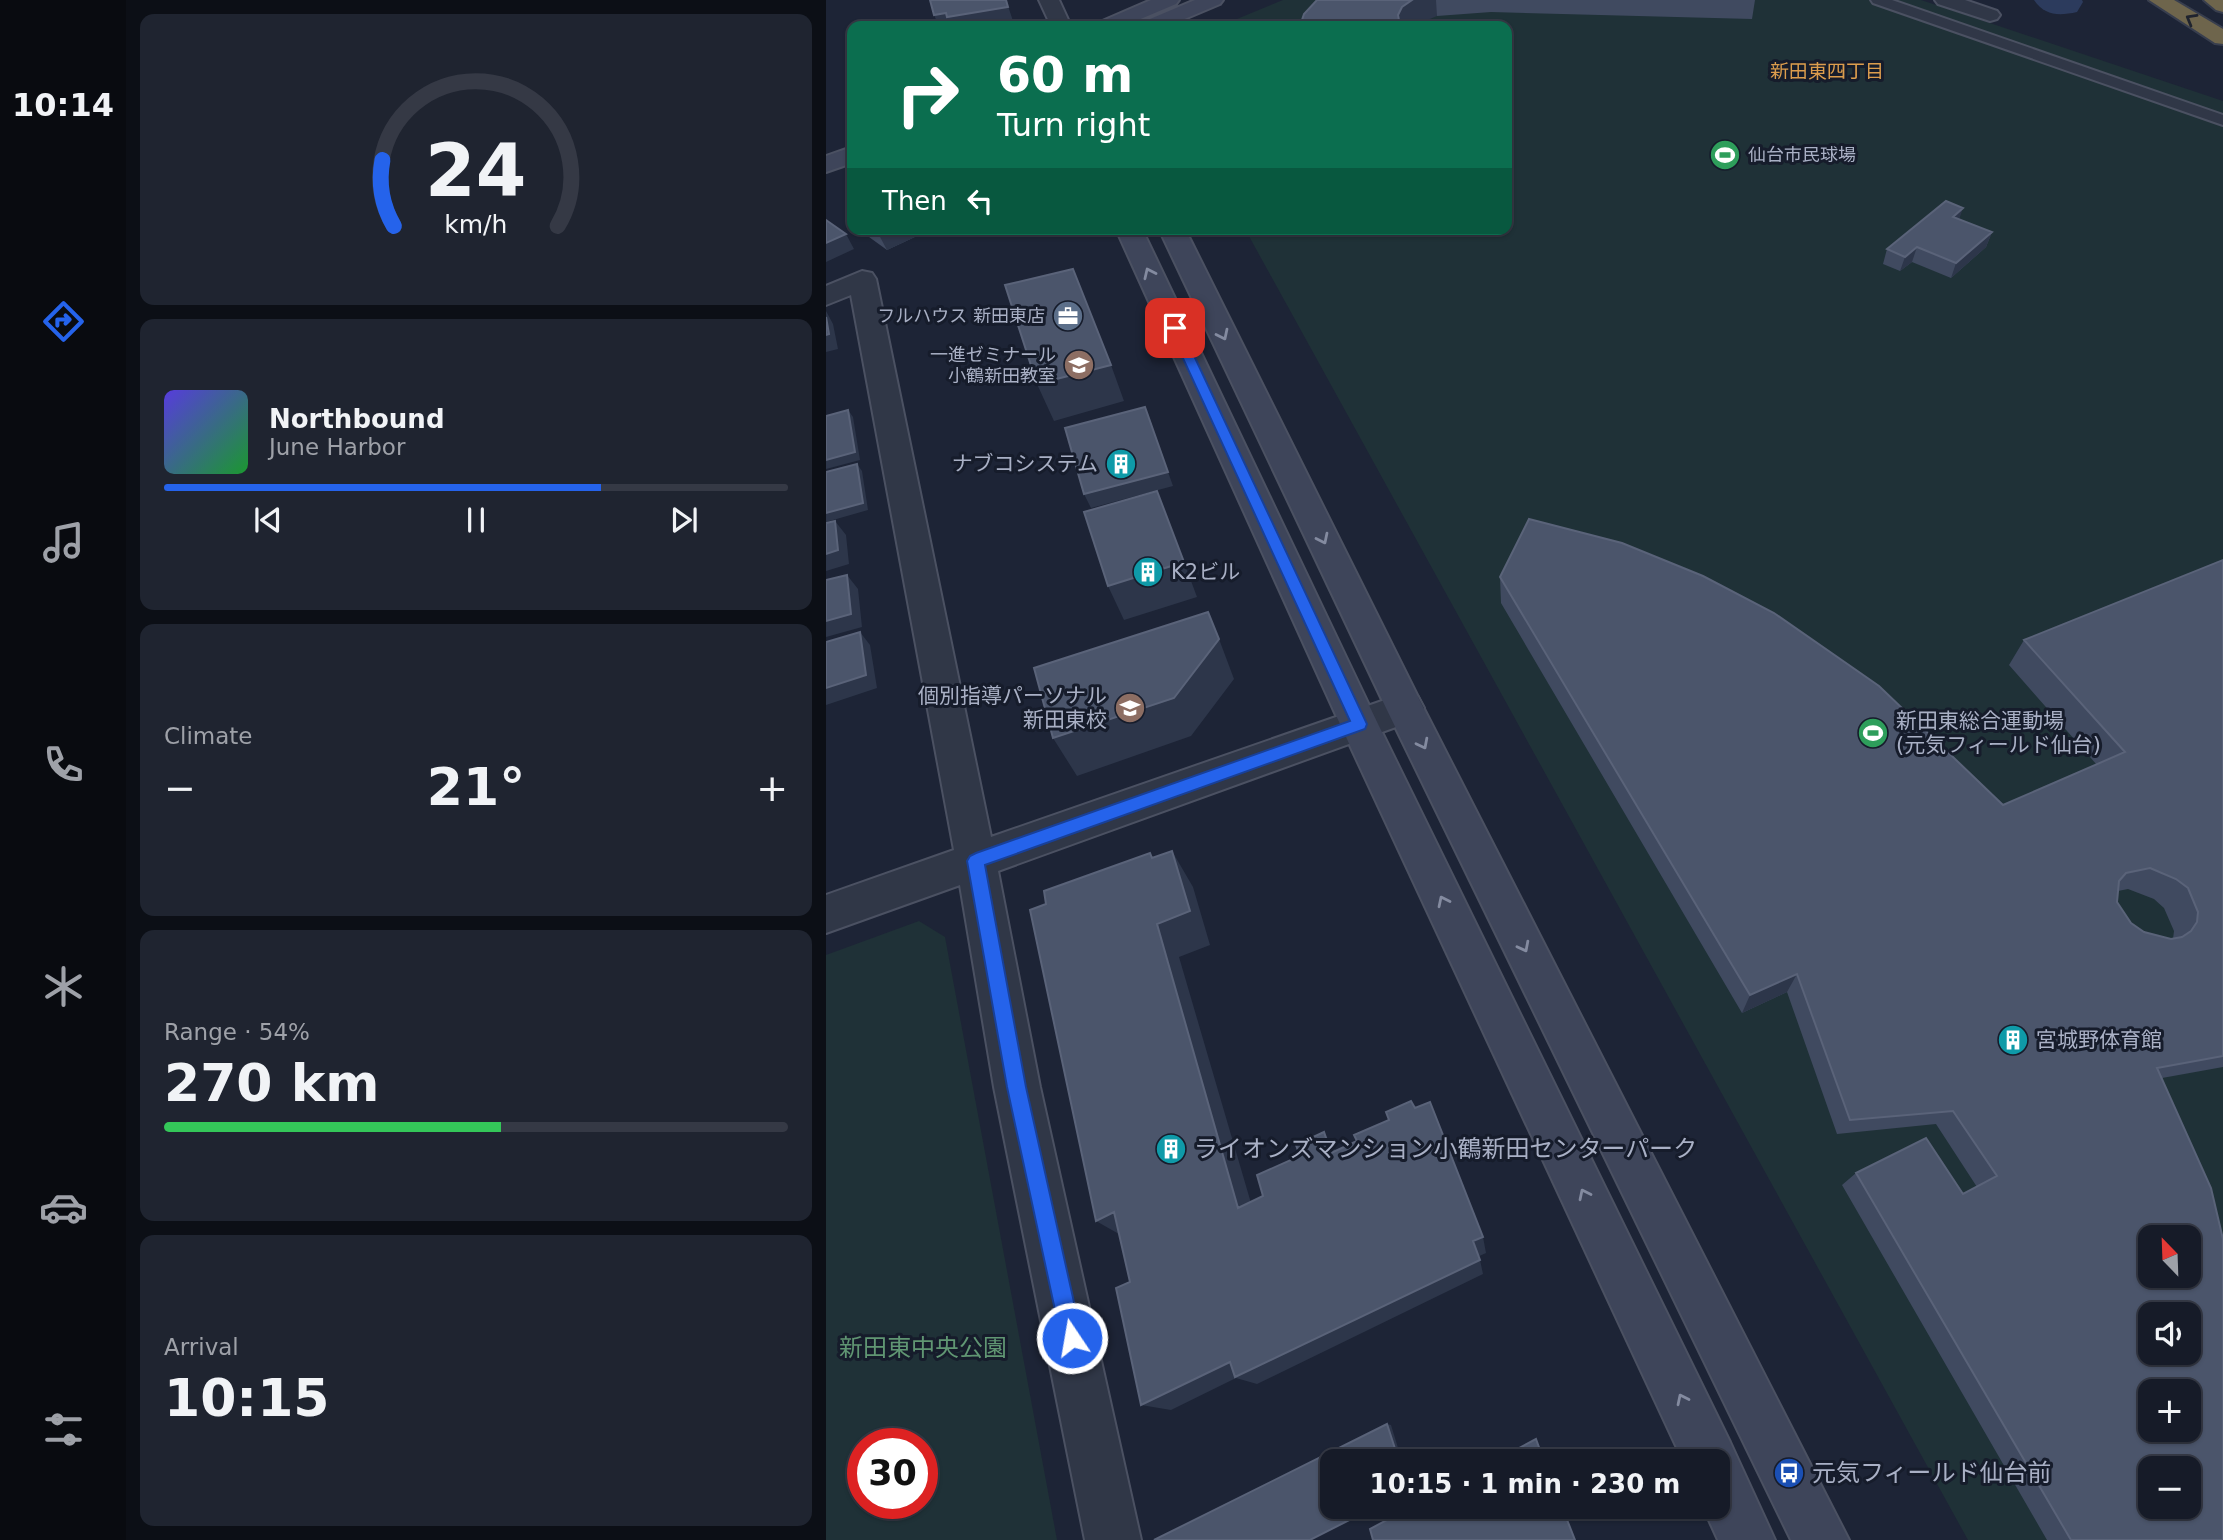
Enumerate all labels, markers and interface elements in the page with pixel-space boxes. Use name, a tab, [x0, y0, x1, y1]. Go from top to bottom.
one-way arrow	[2185, 14, 2198, 27]
text: 60 m	[997, 47, 1133, 104]
icon: right	[882, 49, 973, 140]
district label: 新田東四丁目	[1770, 60, 1884, 82]
text: 10:14	[12, 86, 114, 124]
text: Turn right	[997, 106, 1150, 144]
text: 24	[425, 128, 527, 213]
sports icon: 仙台市民球場	[1708, 138, 1742, 172]
place label: 仙台市民球場	[1748, 144, 1856, 165]
icon: left	[961, 182, 999, 220]
text: Then	[882, 186, 947, 216]
text: km/h	[444, 209, 508, 238]
one-way arrow	[1144, 268, 1158, 280]
icon: directions	[39, 297, 88, 346]
pin	[1145, 298, 1205, 358]
office icon: フルハウス 新田東店	[1051, 299, 1085, 333]
place label: フルハウス 新田東店	[877, 305, 1045, 326]
icon: arrive	[1156, 309, 1194, 347]
one-way arrow	[1215, 328, 1229, 340]
place label: 一進ゼミナール 小鶴新田教室	[930, 344, 1056, 386]
school or university icon: 一進ゼミナール 小鶴新田教室	[1062, 348, 1096, 382]
text: Northbound	[269, 404, 445, 434]
text: June Harbor	[269, 434, 405, 460]
building icon: ナブコシステム	[1104, 447, 1138, 481]
place label: ナブコシステム	[952, 452, 1098, 476]
icon: previous	[249, 501, 287, 539]
icon: pause	[457, 501, 495, 539]
icon: next	[665, 501, 703, 539]
icon: music	[39, 518, 88, 567]
one-way arrow	[1314, 532, 1328, 544]
building icon: K2ビル	[1131, 555, 1165, 589]
place label: K2ビル	[1171, 560, 1240, 584]
place label: 個別指導パーソナル 新田東校	[918, 684, 1107, 732]
school or university icon: 個別指導パーソナル 新田東校	[1113, 691, 1147, 725]
place label: 新田東総合運動場 (元気フィールド仙台)	[1896, 709, 2101, 757]
sports icon: 新田東総合運動場 (元気フィールド仙台)	[1856, 716, 1890, 750]
text: Climate	[164, 723, 253, 749]
one-way arrow	[1414, 737, 1428, 749]
icon: phone	[39, 740, 88, 789]
text: 21°	[427, 757, 525, 817]
text: −	[164, 766, 196, 810]
text: +	[756, 766, 788, 810]
one-way arrow	[1438, 896, 1452, 908]
one-way arrow	[1516, 940, 1530, 952]
icon: climate	[39, 962, 88, 1011]
text: Range · 54%	[164, 1019, 310, 1045]
building icon: 宮城野体育館	[1996, 1023, 2030, 1057]
place label: 宮城野体育館	[2036, 1028, 2162, 1052]
text: 270 km	[164, 1053, 379, 1113]
building icon: ライオンズマンション小鶴新田センターパーク	[1154, 1132, 1188, 1166]
place label: ライオンズマンション小鶴新田センターパーク	[1194, 1135, 1697, 1163]
icon: car	[39, 1183, 88, 1232]
one-way arrow	[1578, 1189, 1592, 1201]
north arrow	[2138, 1225, 2202, 1288]
map controls	[2138, 1225, 2201, 1519]
position arrow	[1035, 1301, 1109, 1375]
button: sound	[2138, 1302, 2201, 1365]
text: Arrival	[164, 1334, 239, 1360]
park label: 新田東中央公園	[839, 1334, 1007, 1362]
text: 10:15	[164, 1368, 330, 1428]
button: +	[2138, 1379, 2201, 1442]
one-way arrow	[1676, 1394, 1690, 1406]
icon: filters	[39, 1405, 88, 1454]
speed limit sign: 30	[847, 1428, 938, 1519]
bus stop icon: 元気フィールド仙台前	[1772, 1456, 1806, 1490]
button: −	[2138, 1456, 2201, 1519]
place label: 元気フィールド仙台前	[1812, 1459, 2052, 1487]
text: 10:15 · 1 min · 230 m	[1370, 1469, 1680, 1499]

